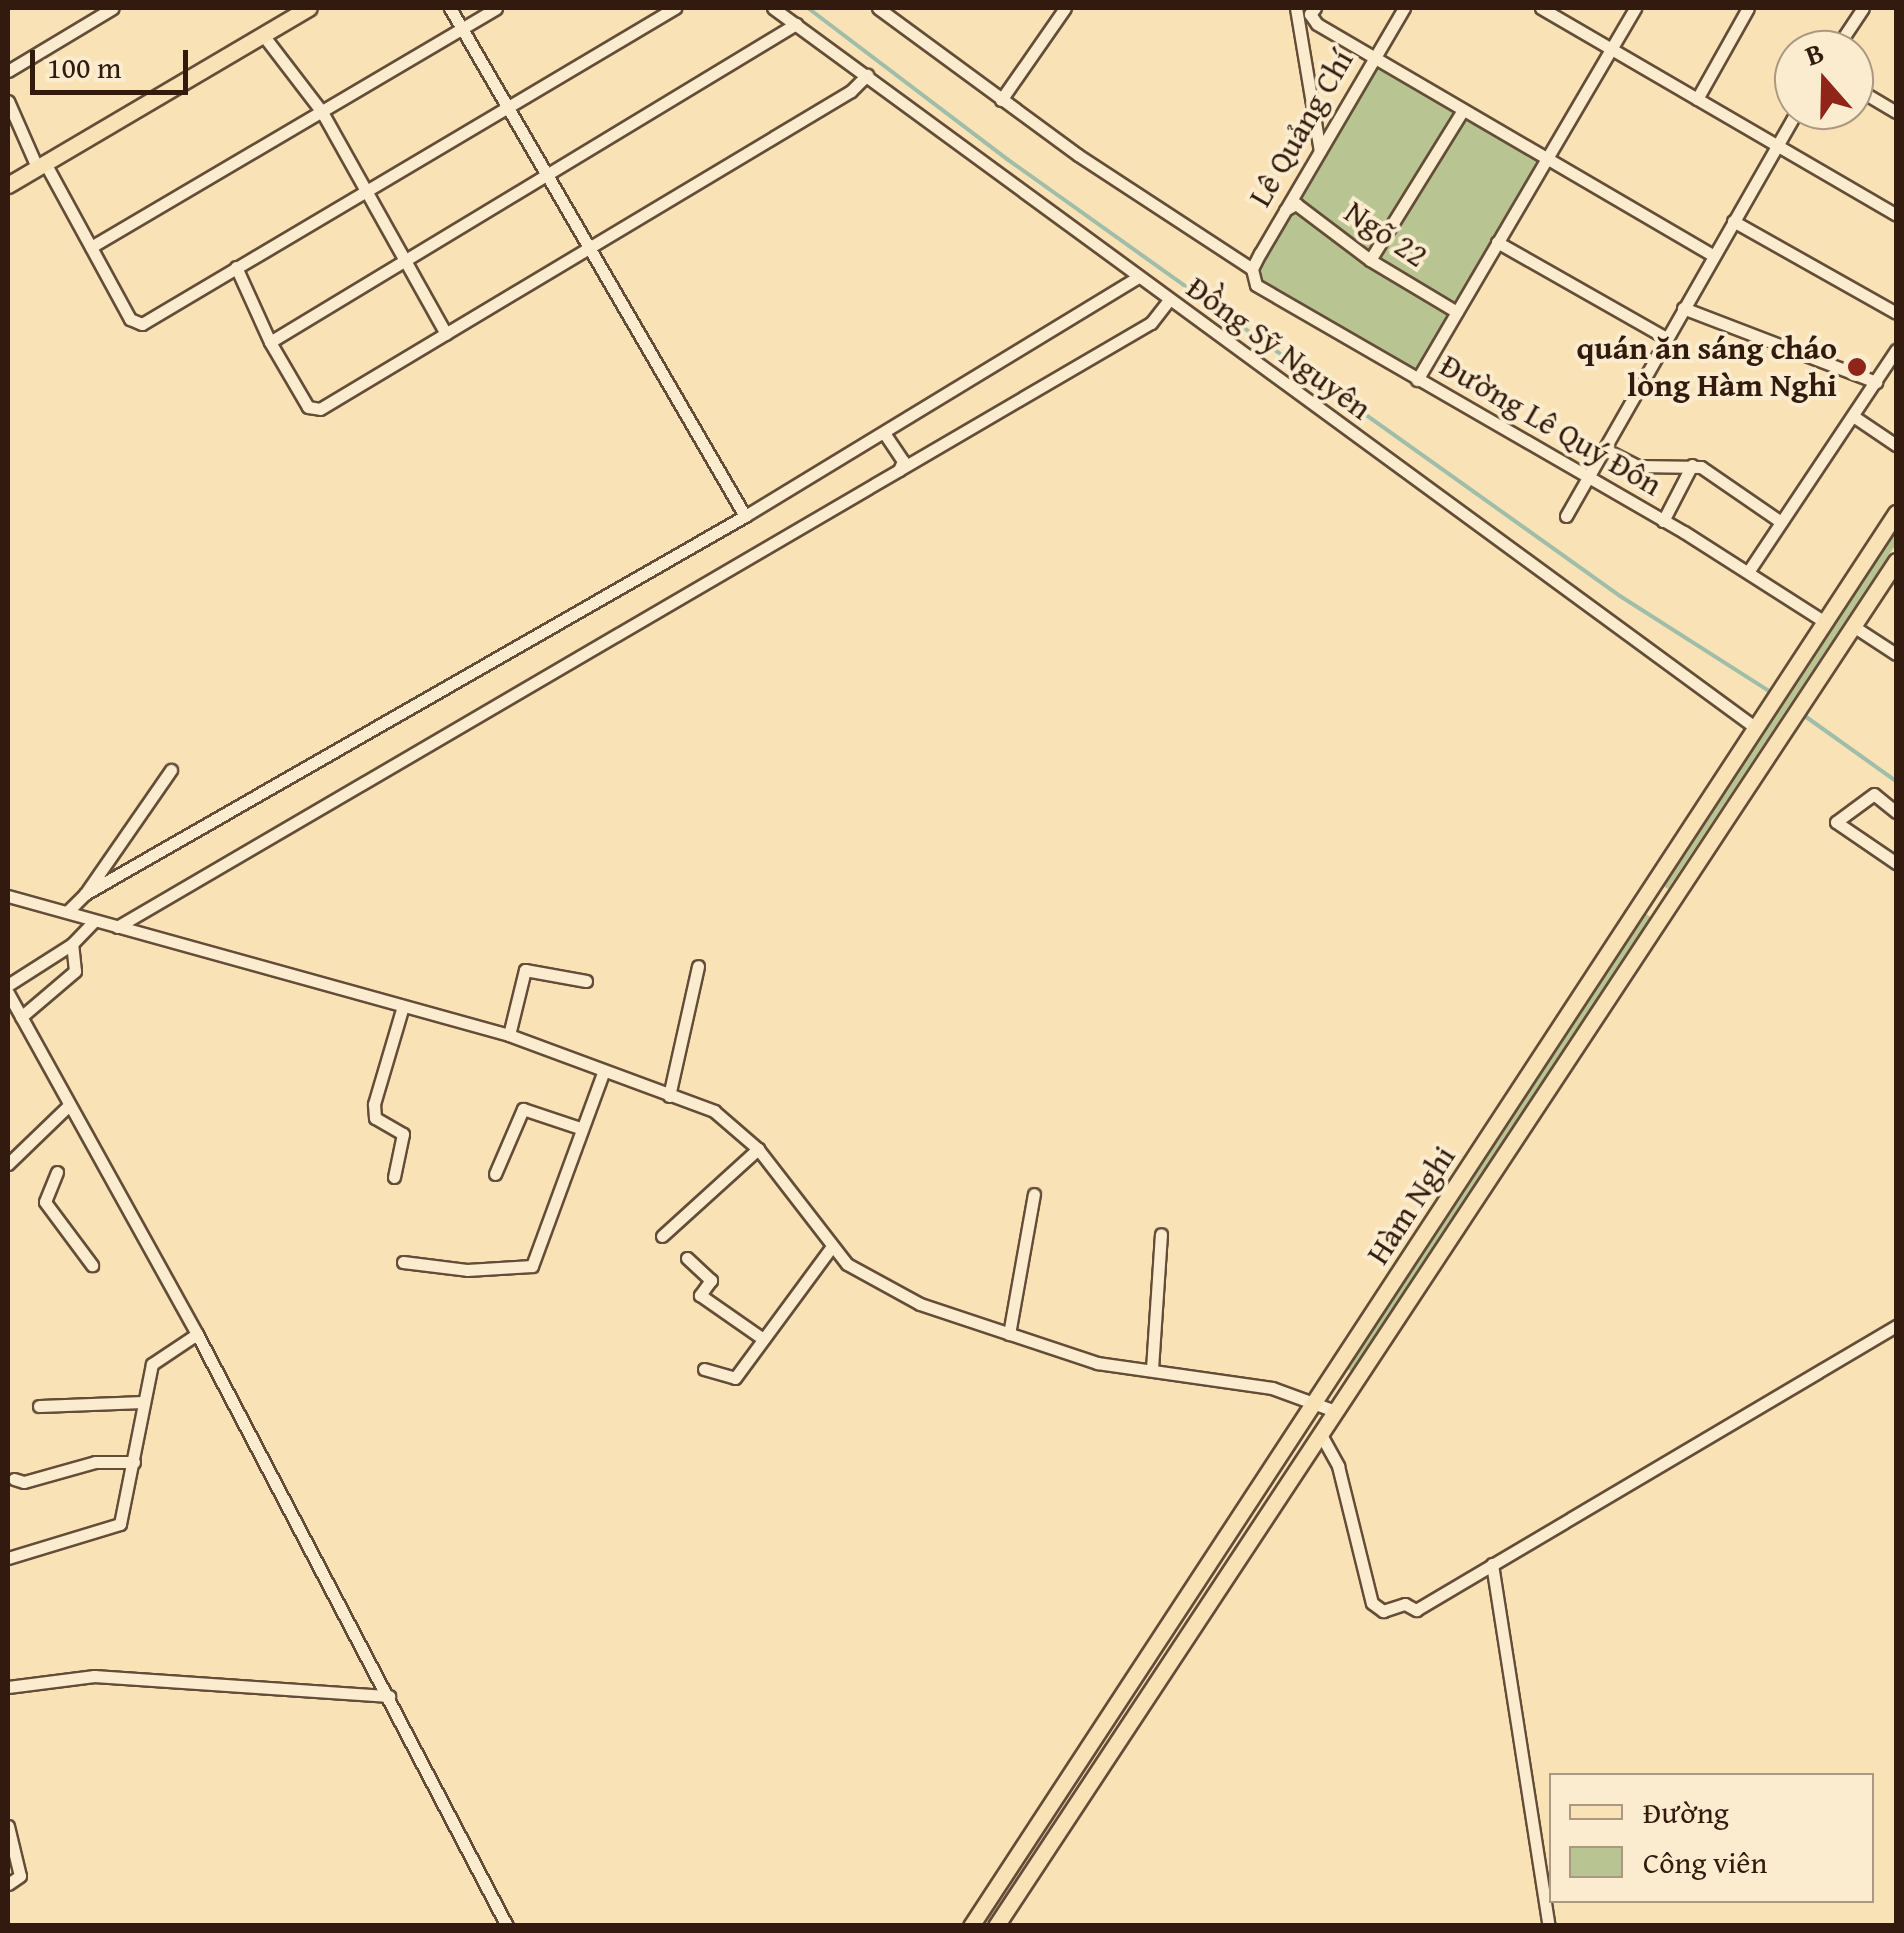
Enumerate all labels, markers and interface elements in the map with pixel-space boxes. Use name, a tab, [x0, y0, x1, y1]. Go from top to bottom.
scale bar	[35, 30, 192, 92]
north arrow	[1774, 30, 1874, 130]
text: B	[1799, 31, 1829, 75]
street label: Lê Quảng Chí	[1241, 43, 1361, 213]
text: 100 m	[47, 45, 121, 89]
street label: Ngõ 22	[1338, 193, 1434, 275]
street label: Đồng Sỹ Nguyên	[1179, 268, 1379, 428]
place label: quán ăn sáng cháo lòng Hàm Nghi	[1576, 330, 1837, 405]
street label: Đường Lê Quý Đôn	[1433, 346, 1669, 504]
marker: quán ăn sáng cháo lòng Hàm Nghi	[1846, 356, 1868, 378]
street label: Hàm Nghi	[1359, 1139, 1463, 1271]
legend	[1549, 1773, 1874, 1903]
text: Đường	[1643, 1790, 1729, 1834]
text: Công viên	[1643, 1840, 1767, 1884]

